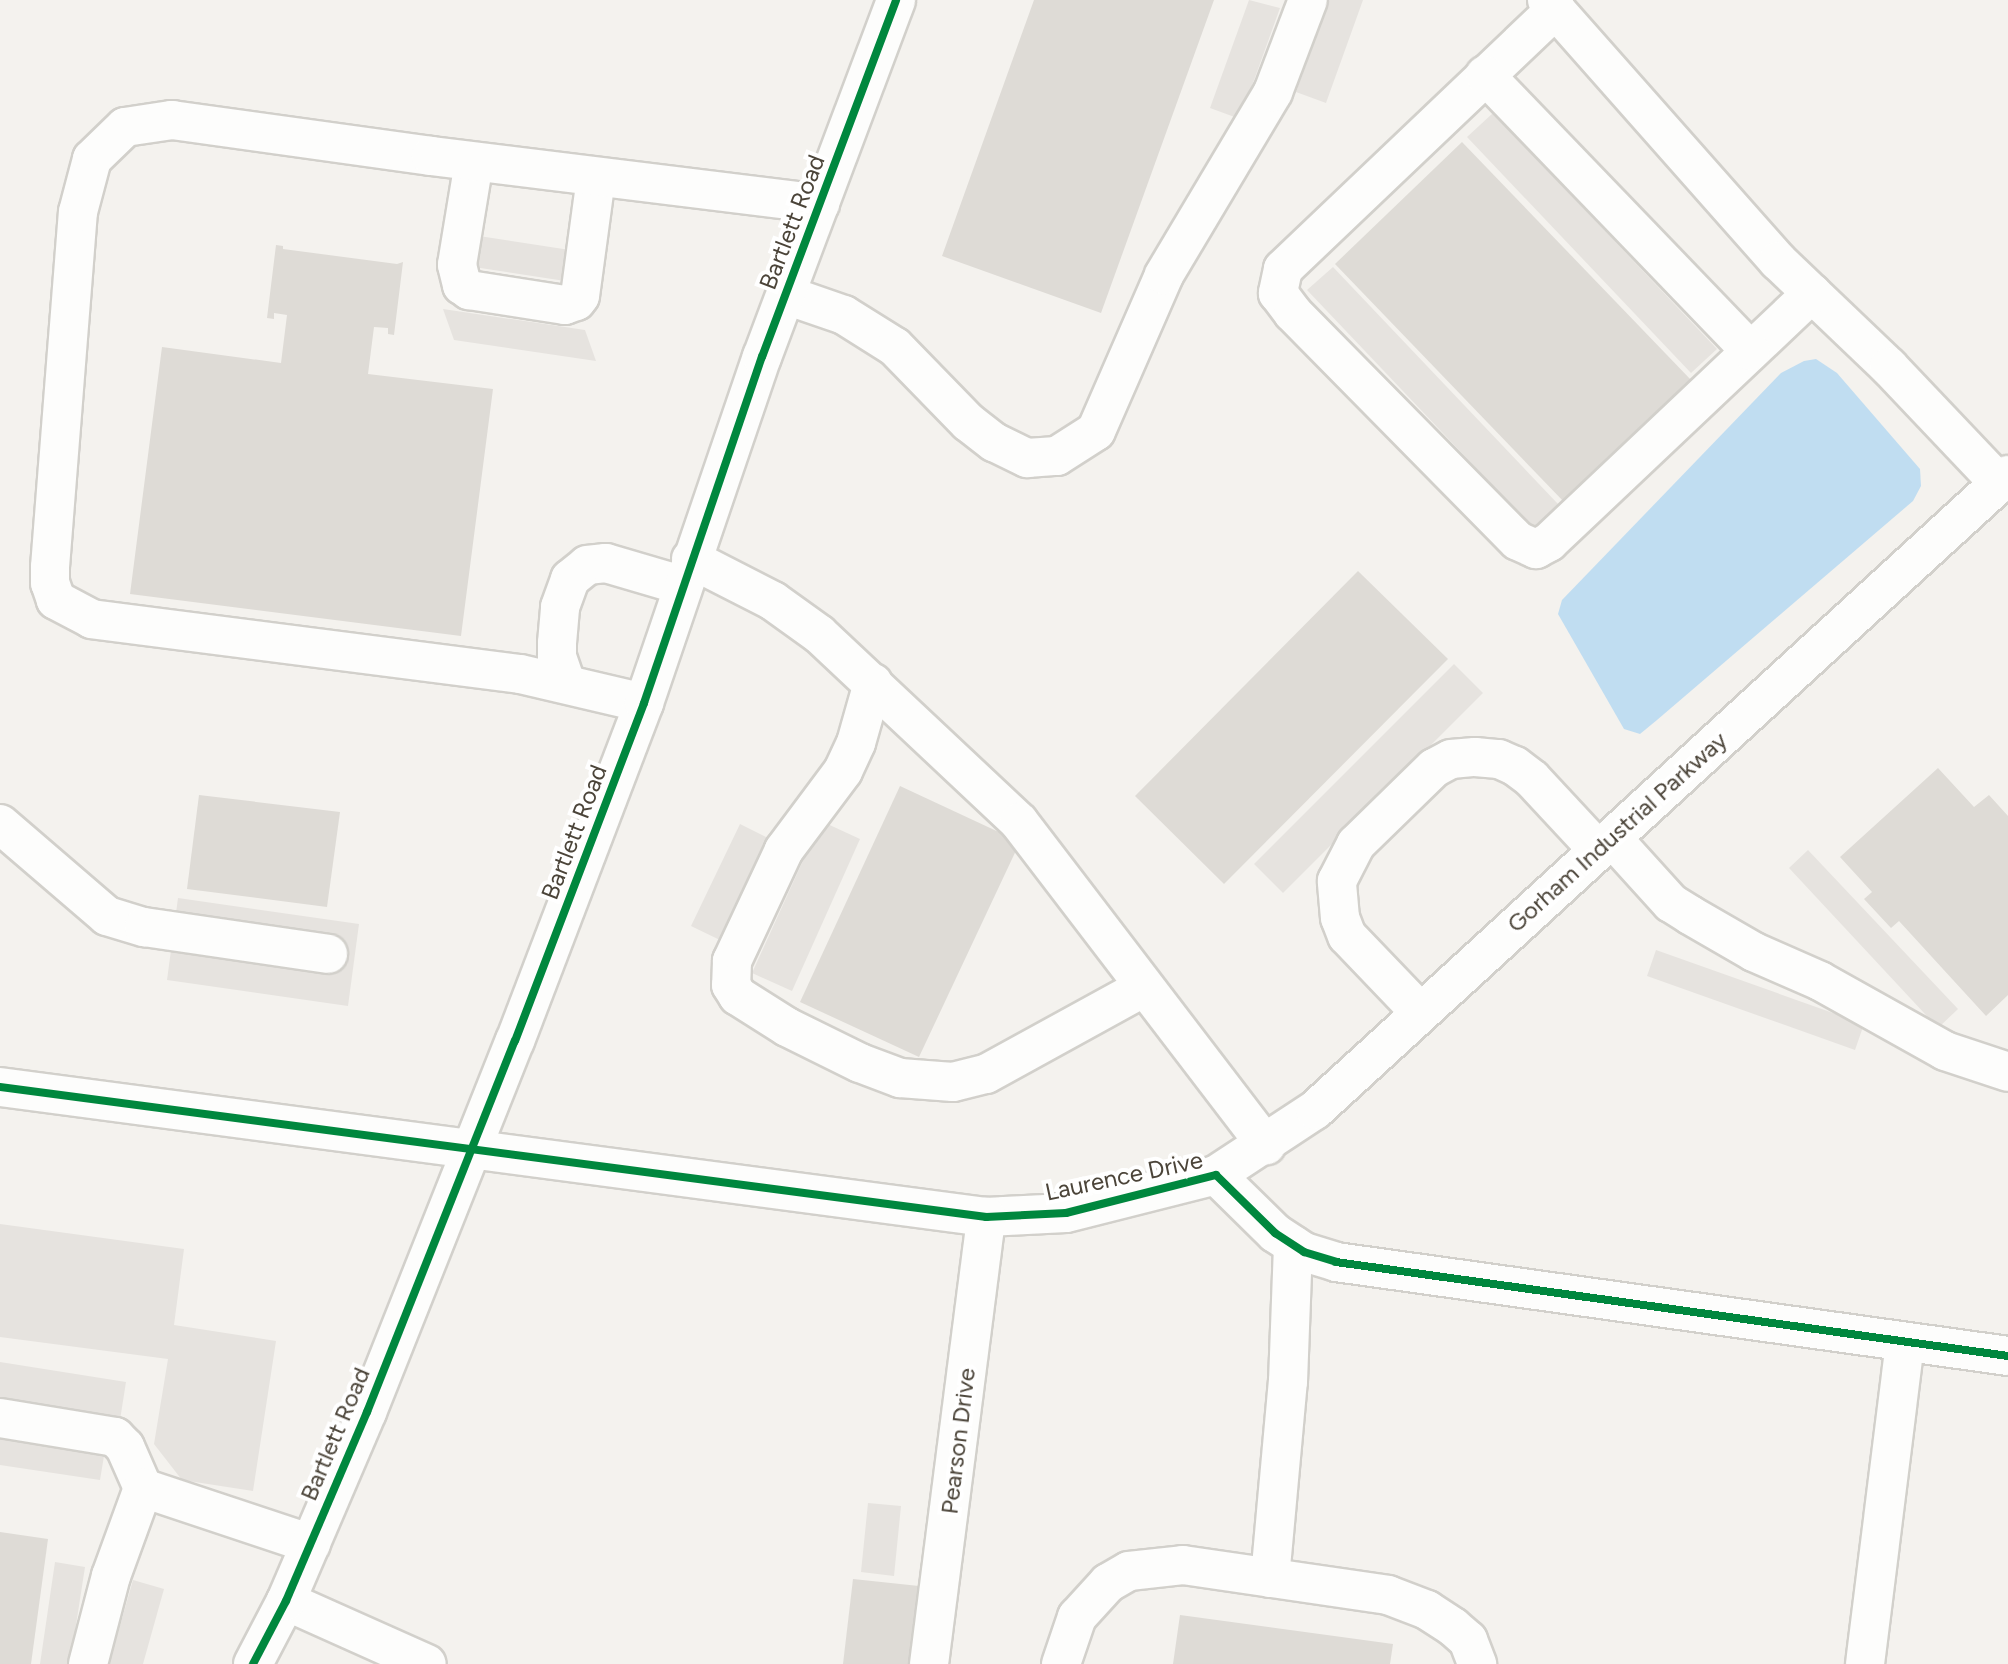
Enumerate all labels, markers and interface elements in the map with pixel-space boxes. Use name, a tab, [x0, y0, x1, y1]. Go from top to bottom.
street label: Bartlett Road	[753, 151, 831, 293]
street label: Gorham Industrial Parkway	[1501, 726, 1733, 938]
street label: Bartlett Road	[535, 761, 613, 903]
street label: Laurence Drive	[1043, 1145, 1205, 1207]
street label: Bartlett Road	[294, 1363, 376, 1505]
street label: Pearson Drive	[935, 1366, 981, 1516]

